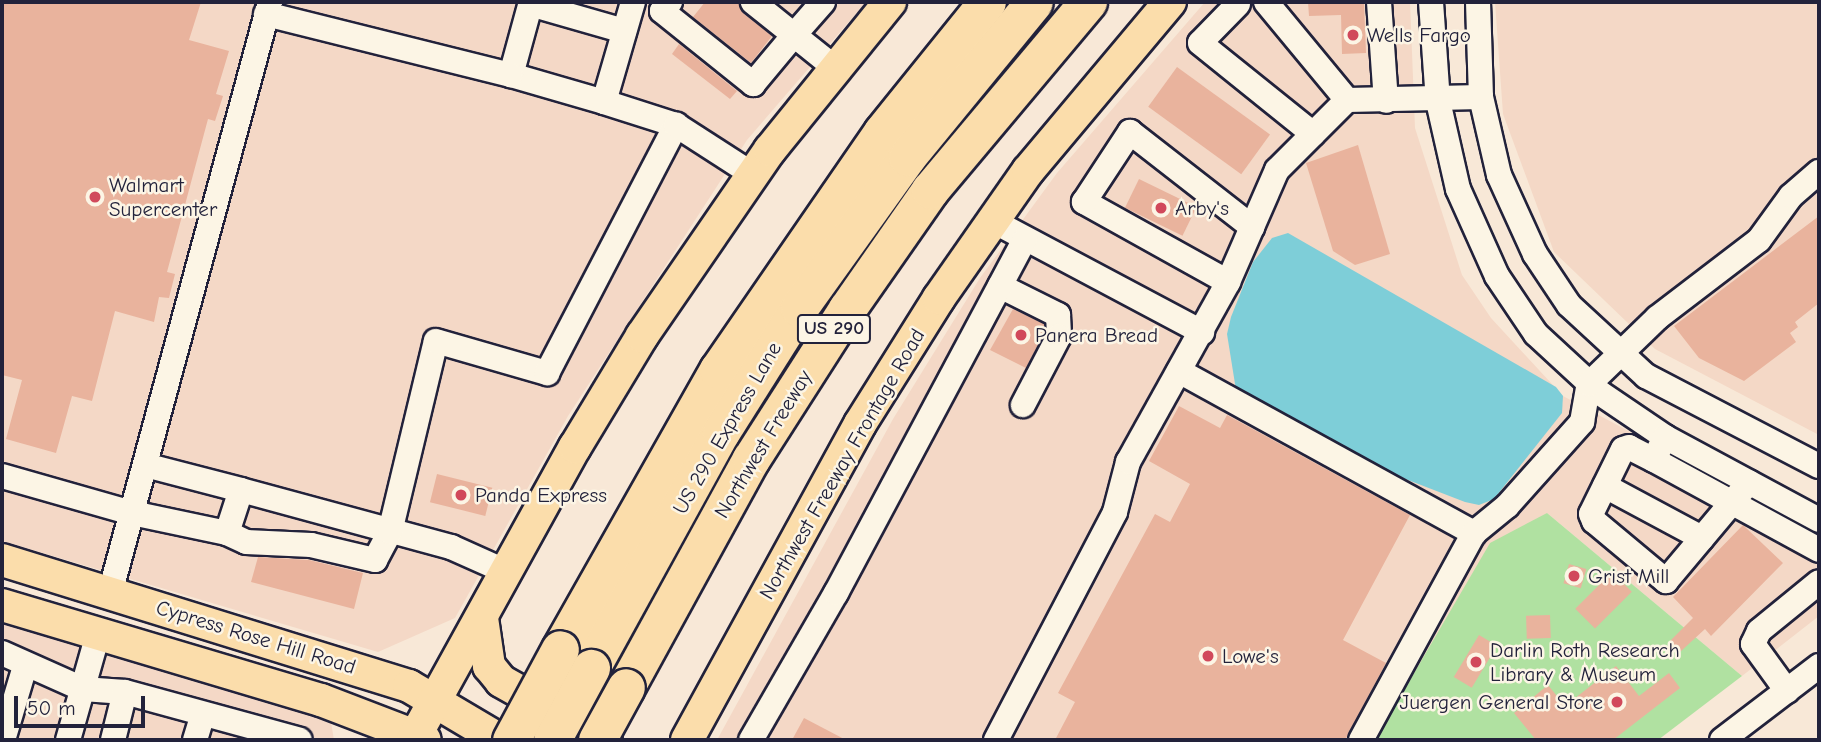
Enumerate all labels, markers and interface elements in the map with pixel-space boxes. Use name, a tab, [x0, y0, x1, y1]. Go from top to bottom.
place label: Wells Fargo	[1367, 22, 1471, 48]
marker: Wells Fargo	[1345, 27, 1361, 43]
place label: Walmart Supercenter	[109, 172, 217, 222]
marker: Walmart Supercenter	[87, 189, 103, 205]
place label: Arby's	[1175, 195, 1229, 221]
marker: Arby's	[1153, 200, 1169, 216]
road number: US 290	[796, 314, 872, 344]
place label: Panera Bread	[1035, 322, 1158, 348]
street label: Northwest Freeway Frontage Road	[754, 324, 930, 604]
marker: Panera Bread	[1013, 327, 1029, 343]
street label: US 290 Express Lane	[667, 337, 787, 519]
street label: Northwest Freeway	[709, 365, 817, 523]
place label: Panda Express	[475, 482, 607, 508]
marker: Panda Express	[453, 487, 469, 503]
place label: Grist Mill	[1588, 563, 1669, 589]
marker: Grist Mill	[1566, 568, 1582, 584]
street label: Cypress Rose Hill Road	[153, 595, 359, 679]
place label: Darlin Roth Research Library & Museum	[1490, 637, 1680, 687]
place label: Lowe's	[1222, 643, 1279, 669]
marker: Lowe's	[1200, 648, 1216, 664]
marker: Darlin Roth Research Library & Museum	[1468, 654, 1484, 670]
scale bar	[18, 682, 149, 726]
place label: Juergen General Store	[1400, 689, 1603, 715]
marker: Juergen General Store	[1609, 694, 1625, 710]
text: 50 m	[27, 696, 76, 720]

